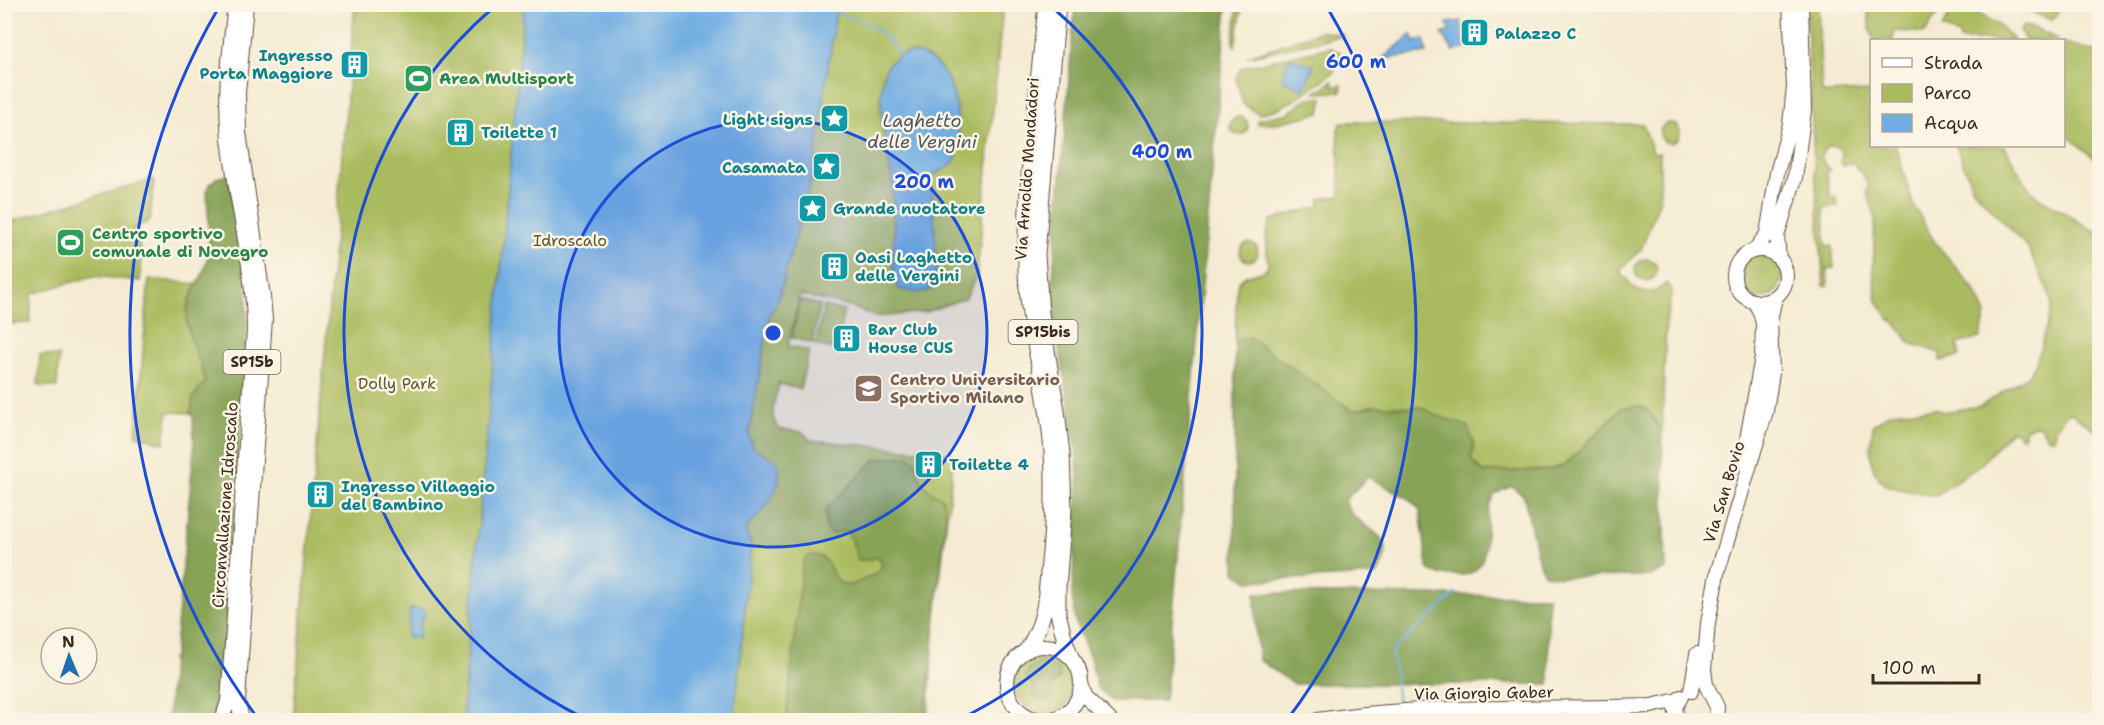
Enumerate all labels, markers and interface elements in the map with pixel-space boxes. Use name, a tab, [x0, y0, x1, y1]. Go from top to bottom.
building icon: Palazzo C	[1458, 17, 1490, 49]
place label: Palazzo C	[1495, 23, 1577, 44]
legend	[1870, 39, 2065, 147]
place label: Ingresso Porta Maggiore	[200, 45, 333, 84]
building icon: Ingresso Porta Maggiore	[338, 48, 370, 80]
text: 600 m	[1326, 50, 1387, 74]
text: Strada	[1924, 51, 1983, 75]
sports icon: Area Multisport	[402, 62, 434, 94]
place label: Area Multisport	[439, 68, 574, 89]
street label: Via Arnoldo Mondadori	[1010, 77, 1044, 261]
text: Parco	[1924, 81, 1972, 105]
place icon: Light signs	[818, 103, 850, 135]
place label: Light signs	[723, 109, 813, 130]
water label: Laghetto delle Vergini	[867, 109, 978, 154]
text: Acqua	[1924, 111, 1978, 135]
building icon: Toilette 1	[444, 116, 476, 148]
place label: Toilette 1	[481, 122, 557, 143]
text: 400 m	[1132, 140, 1193, 164]
place icon: Casamata	[811, 151, 843, 183]
place label: Casamata	[722, 157, 806, 178]
text: 200 m	[894, 170, 955, 194]
place icon: Grande nuotatore	[796, 192, 828, 224]
place label: Grande nuotatore	[833, 198, 986, 219]
place label: Centro sportivo comunale di Novegro	[92, 223, 268, 262]
sports icon: Centro sportivo comunale di Novegro	[55, 226, 87, 258]
park label: Idroscalo	[533, 230, 607, 251]
place label: Oasi Laghetto delle Vergini	[855, 247, 972, 286]
building icon: Oasi Laghetto delle Vergini	[818, 250, 850, 282]
place label: Bar Club House CUS	[868, 319, 953, 358]
road number: SP15bis	[1008, 320, 1078, 344]
building icon: Bar Club House CUS	[831, 322, 863, 354]
centre of rings	[763, 323, 783, 343]
road number: SP15b	[224, 350, 280, 374]
place label: Centro Universitario Sportivo Milano	[890, 369, 1060, 408]
school or university icon: Centro Universitario Sportivo Milano	[853, 372, 885, 404]
park label: Dolly Park	[358, 373, 436, 394]
street label: Circonvallazione Idroscalo	[207, 401, 243, 609]
street label: Via San Bovio	[1699, 438, 1749, 546]
building icon: Toilette 4	[912, 448, 944, 480]
place label: Toilette 4	[949, 454, 1029, 475]
place label: Ingresso Villaggio del Bambino	[341, 476, 495, 515]
building icon: Ingresso Villaggio del Bambino	[304, 479, 336, 511]
north arrow	[39, 626, 99, 686]
text: N	[62, 631, 75, 652]
scale bar	[1873, 647, 1980, 685]
text: 100 m	[1882, 656, 1936, 680]
street label: Via Giorgio Gaber	[1414, 681, 1554, 705]

